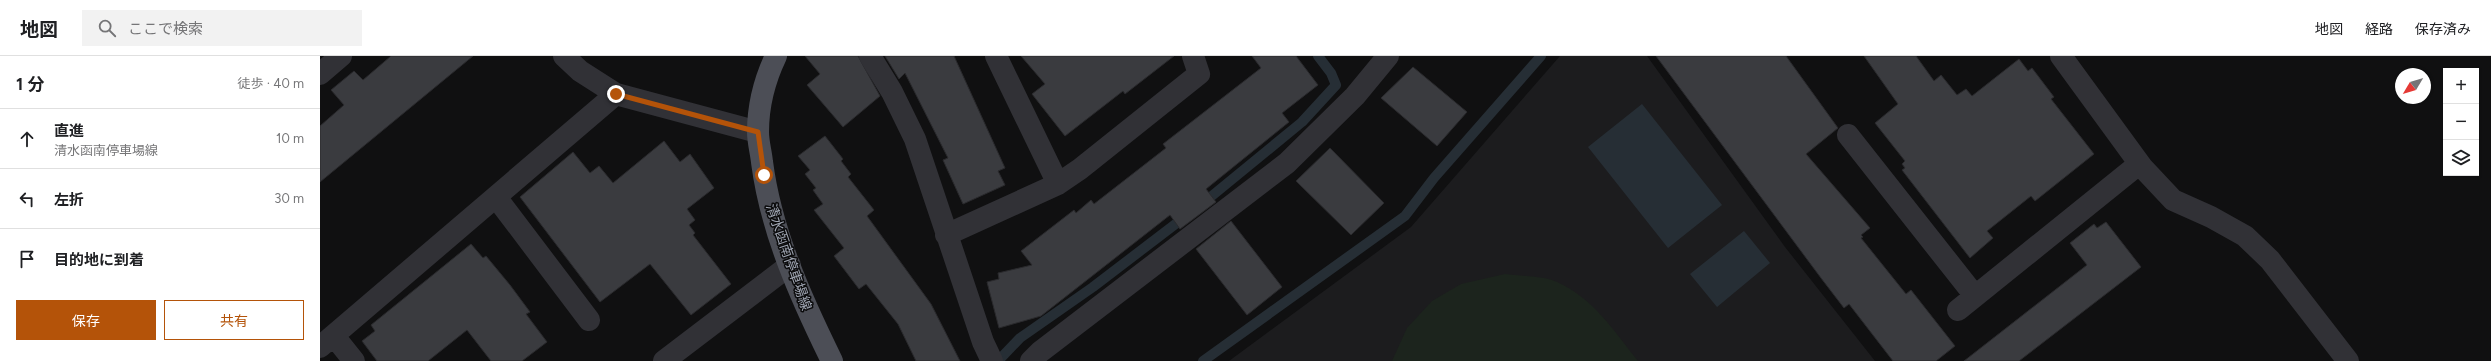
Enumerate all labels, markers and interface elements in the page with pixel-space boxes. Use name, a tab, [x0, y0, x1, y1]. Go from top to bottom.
search box	[82, 10, 362, 46]
icon: search	[96, 17, 118, 39]
text: 地図	[20, 18, 58, 41]
text: ここで検索	[128, 20, 203, 38]
text: 地図	[2315, 21, 2343, 38]
text: 経路	[2365, 21, 2393, 38]
text: 保存済み	[2415, 21, 2471, 38]
north arrow	[2395, 68, 2431, 104]
map controls	[2443, 68, 2479, 176]
button: +	[2443, 68, 2479, 104]
text: 1 分	[16, 74, 44, 94]
text: 徒歩 · 40 m	[238, 76, 304, 91]
route end	[607, 85, 625, 103]
button: −	[2443, 104, 2479, 140]
text: 直進	[54, 122, 84, 140]
icon: ahead	[16, 128, 38, 150]
text: 10 m	[276, 131, 304, 146]
button: layers	[2443, 140, 2479, 176]
text: 清水函南停車場線	[54, 143, 158, 158]
route start	[755, 166, 773, 184]
icon: left	[16, 188, 38, 210]
text: 左折	[54, 191, 84, 209]
text: 30 m	[274, 191, 304, 206]
street label: 清水函南停車場線	[762, 201, 815, 313]
icon: arrive	[16, 248, 38, 270]
text: 目的地に到着	[54, 251, 144, 269]
button: 保存	[16, 300, 156, 340]
button: 共有	[164, 300, 304, 340]

